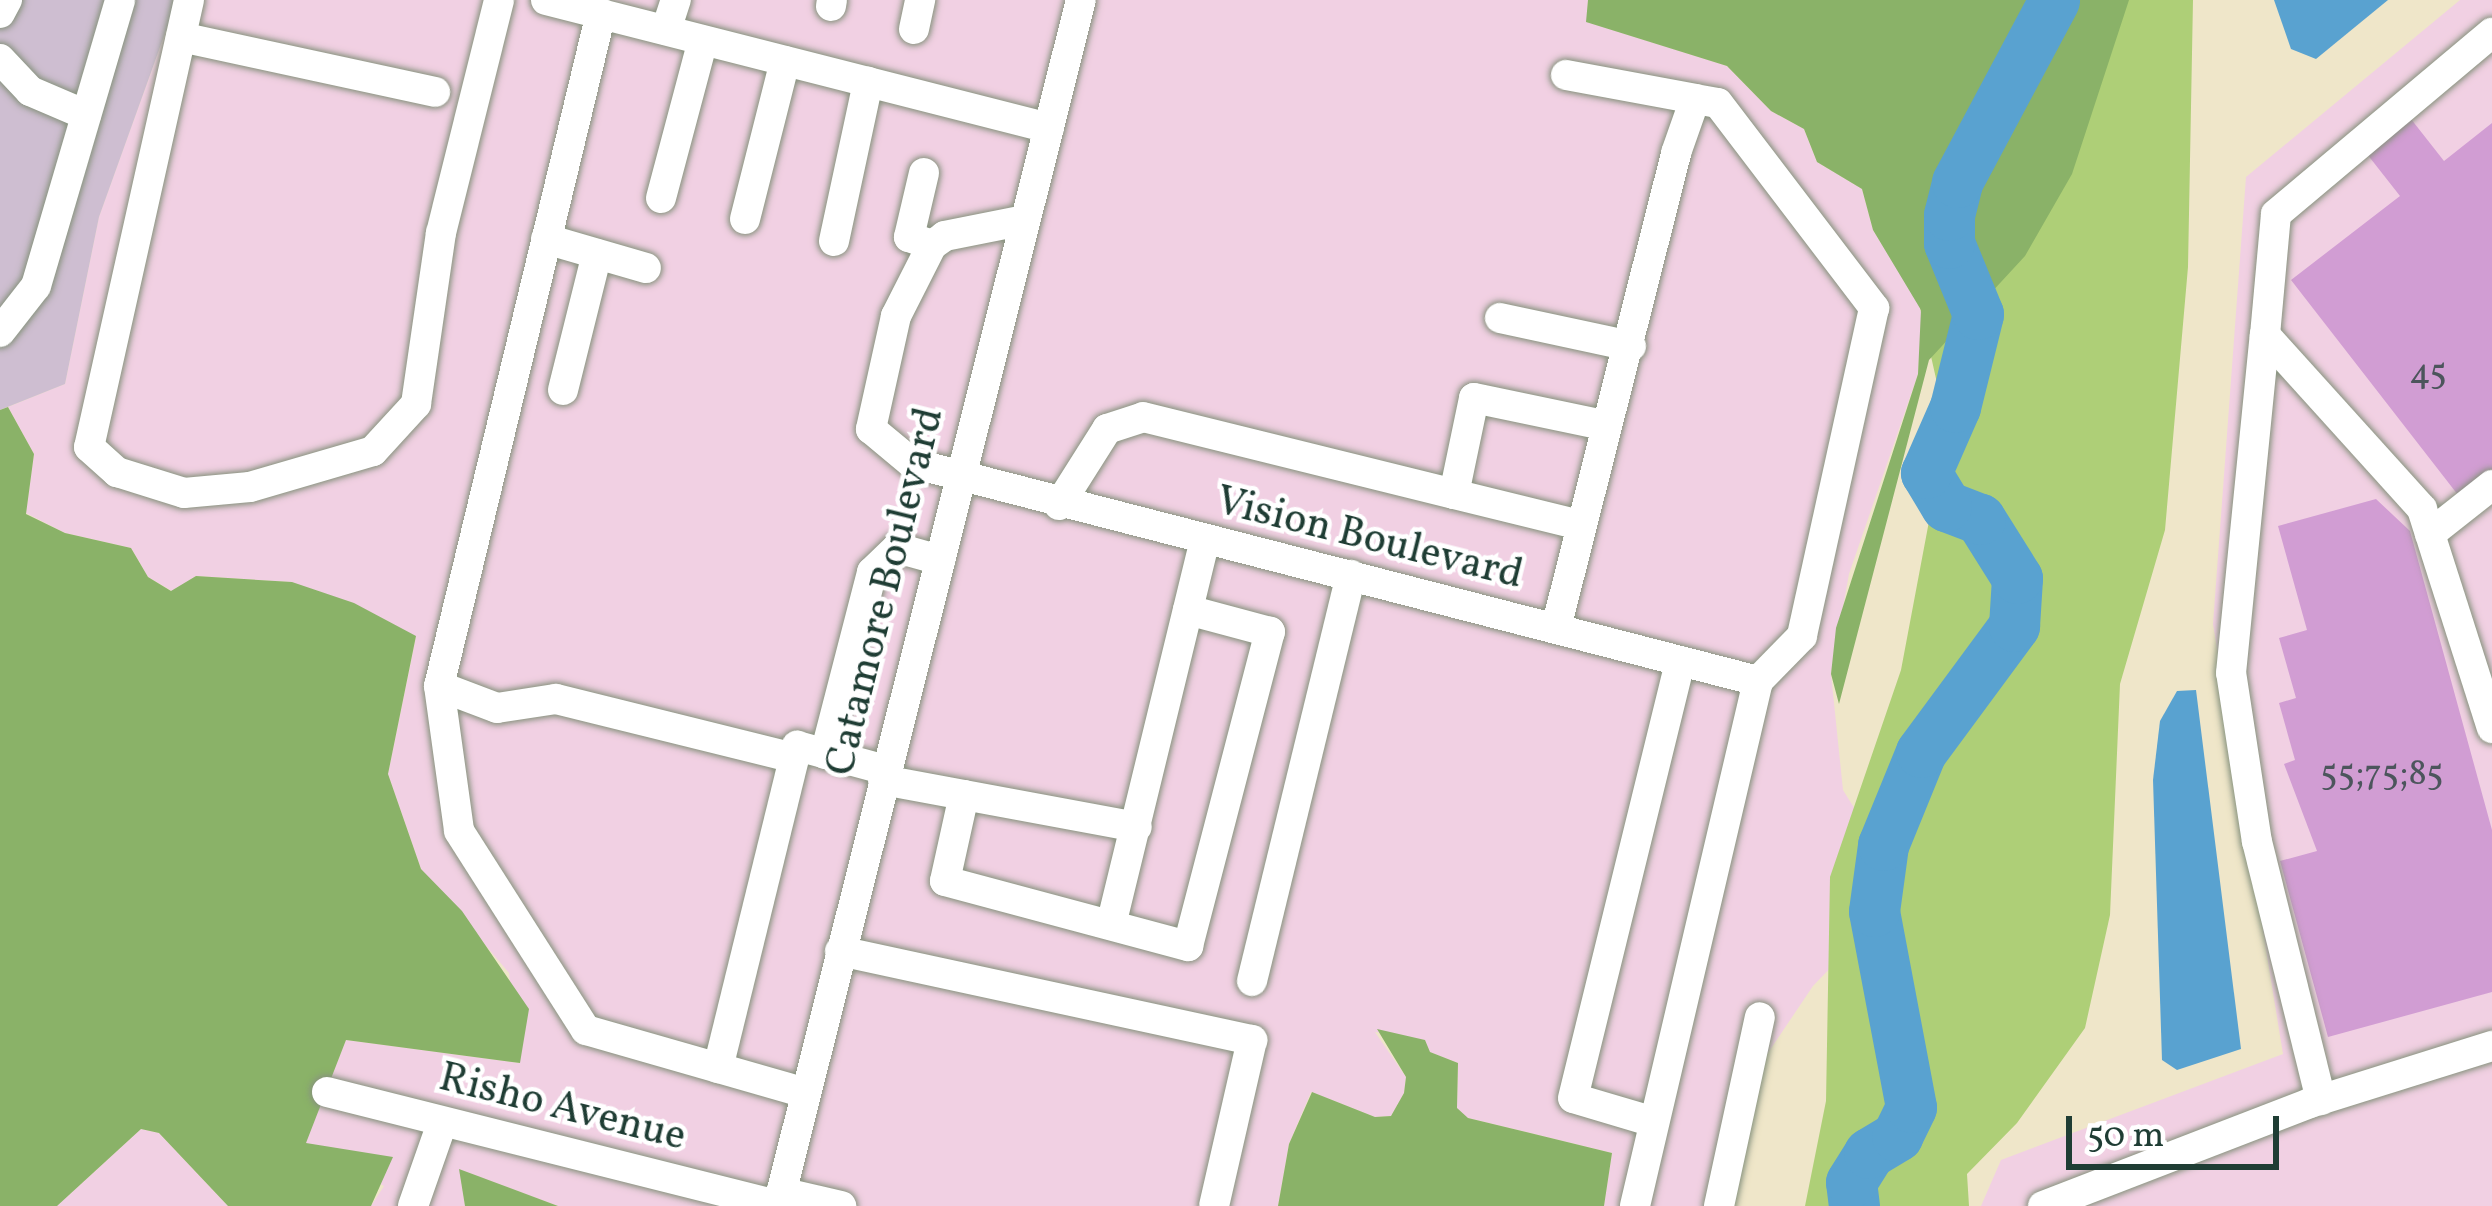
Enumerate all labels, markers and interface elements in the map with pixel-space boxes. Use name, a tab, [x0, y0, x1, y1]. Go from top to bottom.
house number: 45	[2409, 353, 2447, 397]
street label: Catamore Boulevard	[817, 403, 957, 781]
street label: Vision Boulevard	[1210, 478, 1528, 602]
house number: 55;75;85	[2320, 754, 2444, 798]
street label: Risho Avenue	[433, 1054, 691, 1164]
scale bar	[2072, 1092, 2285, 1166]
text: 50 m	[2087, 1112, 2164, 1162]

